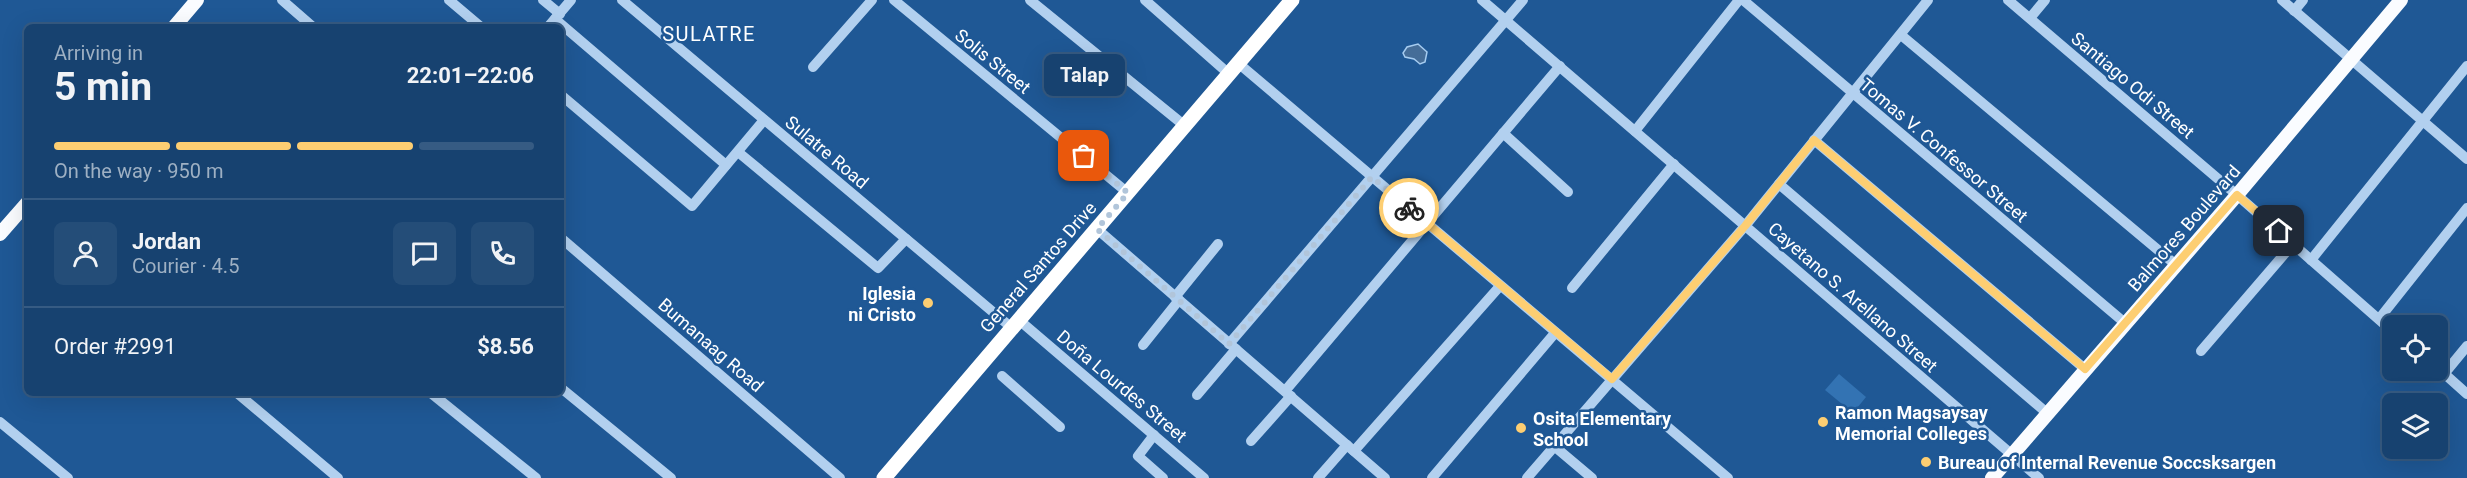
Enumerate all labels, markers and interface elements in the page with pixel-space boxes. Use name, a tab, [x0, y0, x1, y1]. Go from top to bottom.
district label: SULATRE	[662, 22, 756, 46]
street label: Solis Street	[951, 24, 1035, 98]
street label: Santiago Odi Street	[2067, 27, 2199, 143]
text: Arriving in	[54, 41, 143, 65]
callout: Talap	[1044, 54, 1124, 96]
text: 22:01–22:06	[407, 63, 534, 88]
text: Talap	[1060, 63, 1109, 87]
text: 5 min	[54, 64, 152, 110]
street label: Tomas V. Confessor Street	[1856, 74, 2032, 226]
street label: Sulatre Road	[781, 111, 873, 193]
pin	[1058, 130, 1109, 181]
icon: bag	[1067, 139, 1100, 172]
text: On the way · 950 m	[54, 159, 223, 183]
street label: Balmores Boulevard	[2123, 161, 2245, 295]
courier	[1379, 178, 1439, 238]
icon: bike	[1393, 192, 1426, 225]
street label: General Santos Drive	[976, 197, 1100, 337]
pin	[2253, 205, 2304, 256]
icon: home	[2262, 214, 2295, 247]
street label: Cayetano S. Arellano Street	[1764, 218, 1942, 376]
button: person	[54, 222, 117, 285]
button: chat	[393, 222, 456, 285]
button: phone	[471, 222, 534, 285]
text: Jordan	[132, 229, 201, 254]
text: Courier · 4.5	[132, 254, 239, 278]
place label: Iglesia ni Cristo	[848, 283, 916, 325]
street label: Bumanaag Road	[654, 294, 768, 396]
marker: Iglesia ni Cristo	[921, 296, 935, 310]
map controls	[2382, 315, 2448, 459]
button: locate	[2382, 315, 2448, 381]
street label: Doña Lourdes Street	[1053, 326, 1191, 447]
text: Order #2991	[54, 334, 176, 359]
text: $8.56	[477, 334, 534, 359]
button: layers	[2382, 393, 2448, 459]
place label: Ramon Magsaysay Memorial Colleges	[1835, 402, 1989, 444]
place label: Osita Elementary School	[1533, 408, 1672, 450]
marker: Ramon Magsaysay Memorial Colleges	[1816, 415, 1830, 429]
marker: Osita Elementary School	[1514, 421, 1528, 435]
place label: Bureau of Internal Revenue Soccsksargen	[1938, 452, 2276, 473]
marker: Bureau of Internal Revenue Soccsksargen	[1919, 455, 1933, 469]

